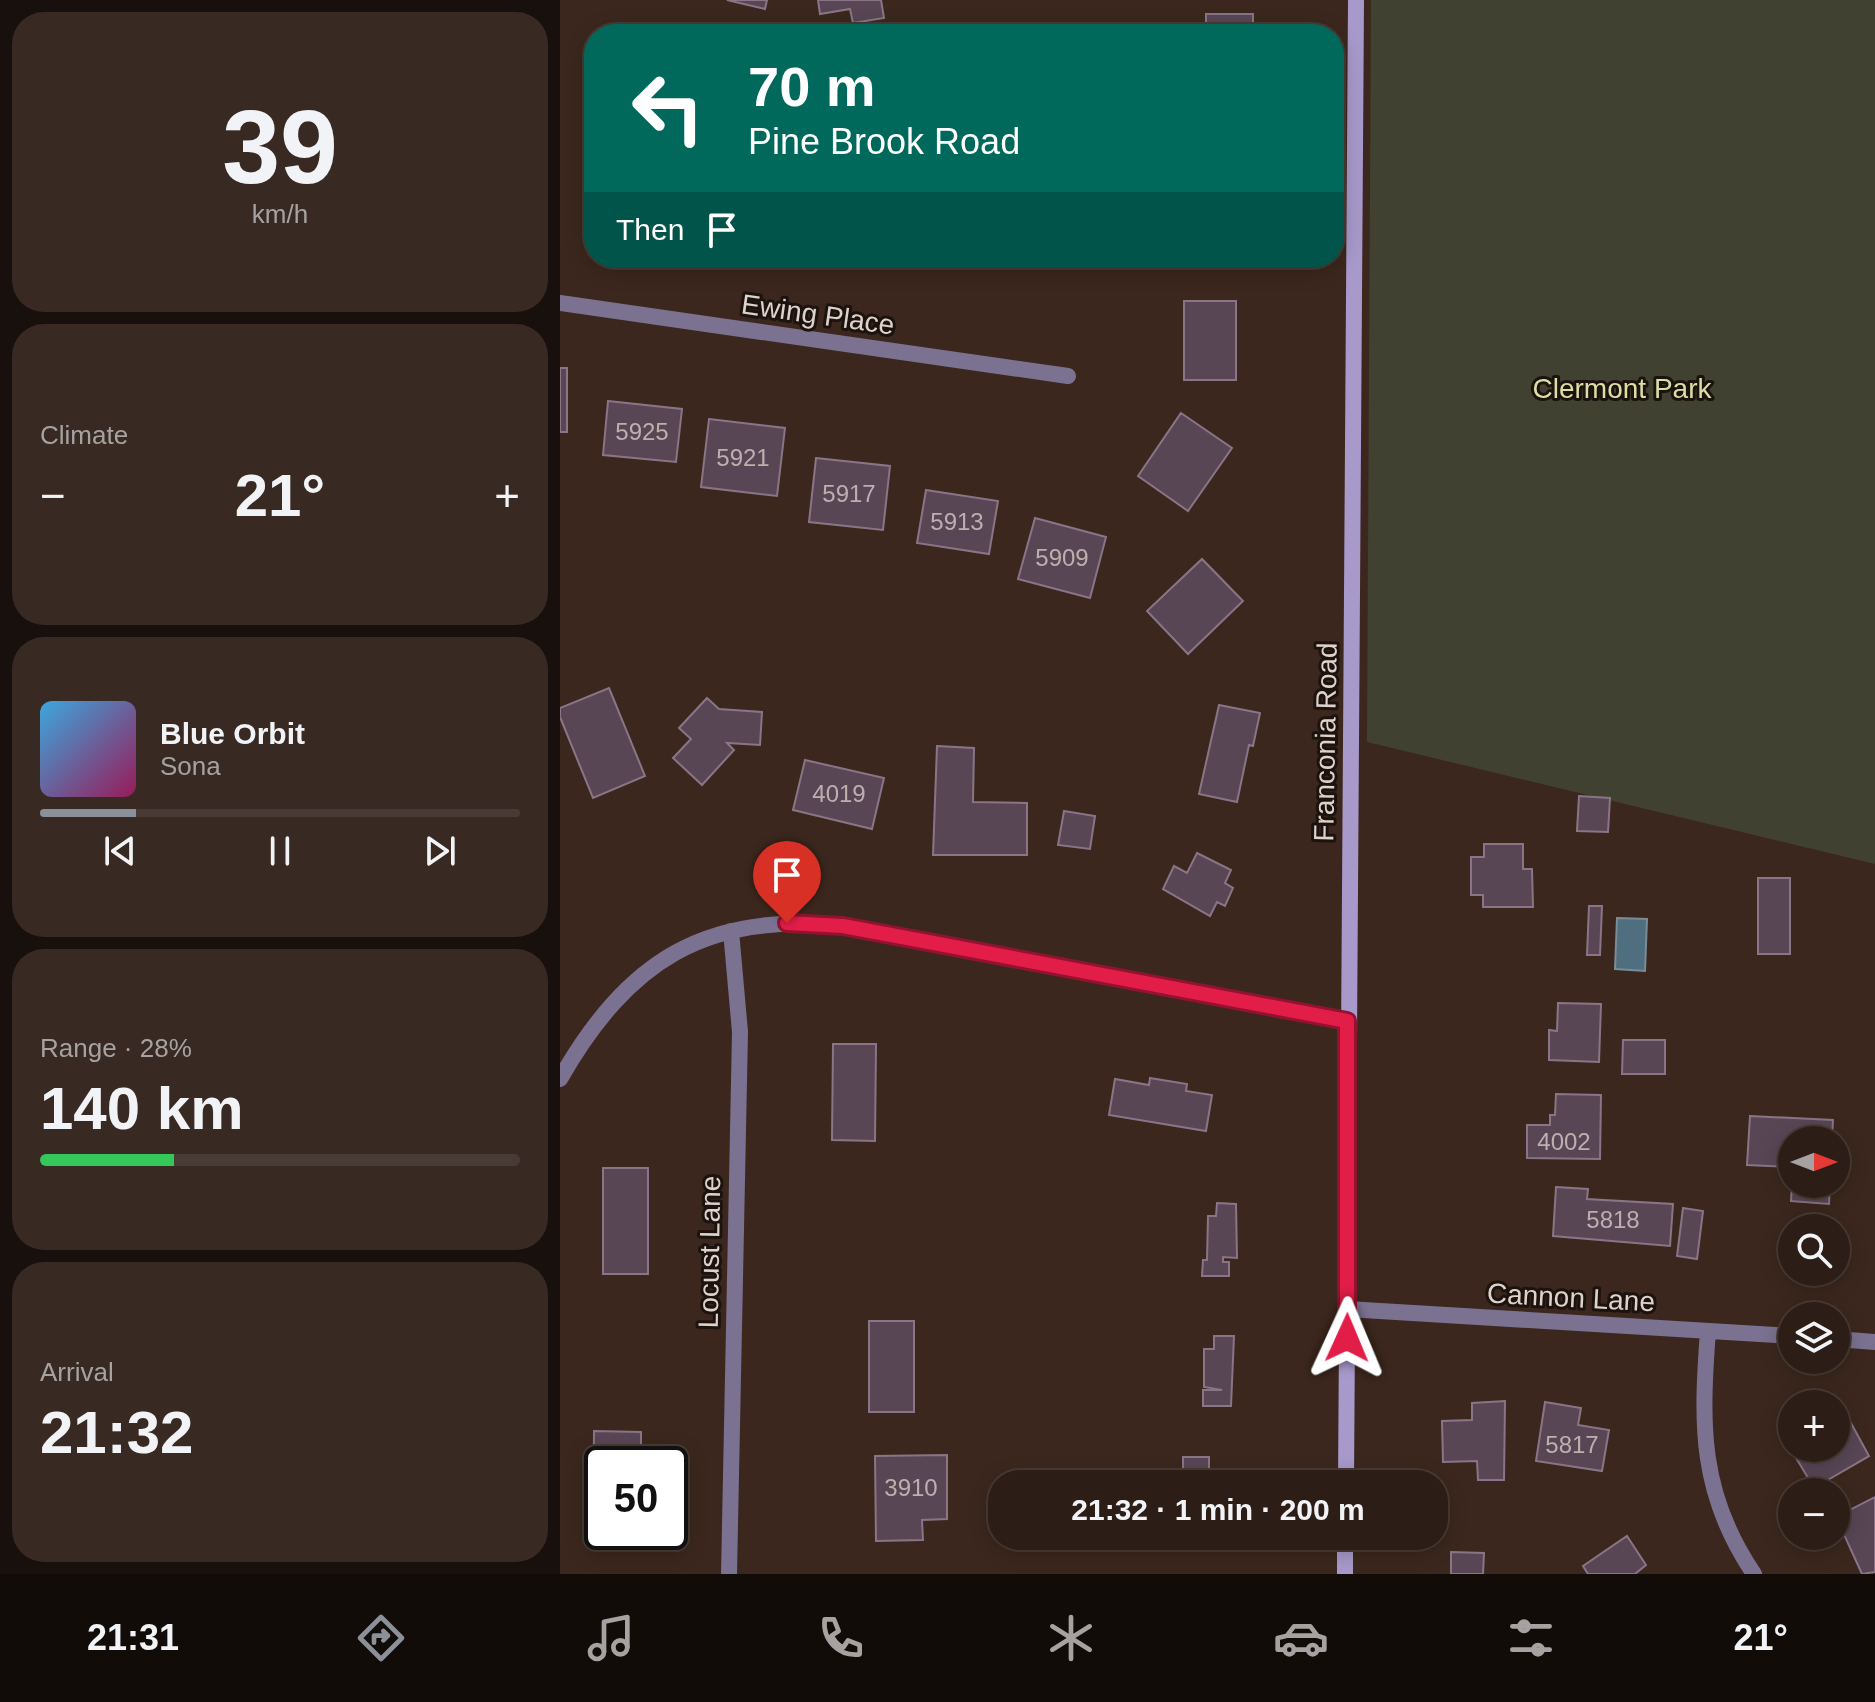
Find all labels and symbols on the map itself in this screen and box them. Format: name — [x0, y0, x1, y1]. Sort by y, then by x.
street label: Ewing Place — [739, 288, 896, 341]
park label: Clermont Park — [1533, 373, 1712, 404]
house number: 5925 — [615, 418, 669, 445]
house number: 5921 — [716, 444, 770, 471]
house number: 5917 — [822, 480, 876, 507]
house number: 5913 — [930, 508, 984, 535]
house number: 5909 — [1035, 544, 1089, 571]
street label: Franconia Road — [1308, 642, 1343, 842]
house number: 4019 — [812, 780, 866, 807]
pin — [753, 841, 821, 923]
north arrow — [1778, 1126, 1850, 1198]
house number: 4002 — [1537, 1128, 1591, 1155]
street label: Locust Lane — [693, 1175, 726, 1329]
house number: 5818 — [1586, 1206, 1640, 1233]
street label: Cannon Lane — [1486, 1278, 1656, 1317]
position arrow — [1305, 1296, 1389, 1380]
house number: 5817 — [1545, 1431, 1599, 1458]
speed limit sign: 50 — [584, 1446, 688, 1550]
house number: 3910 — [884, 1474, 938, 1501]

